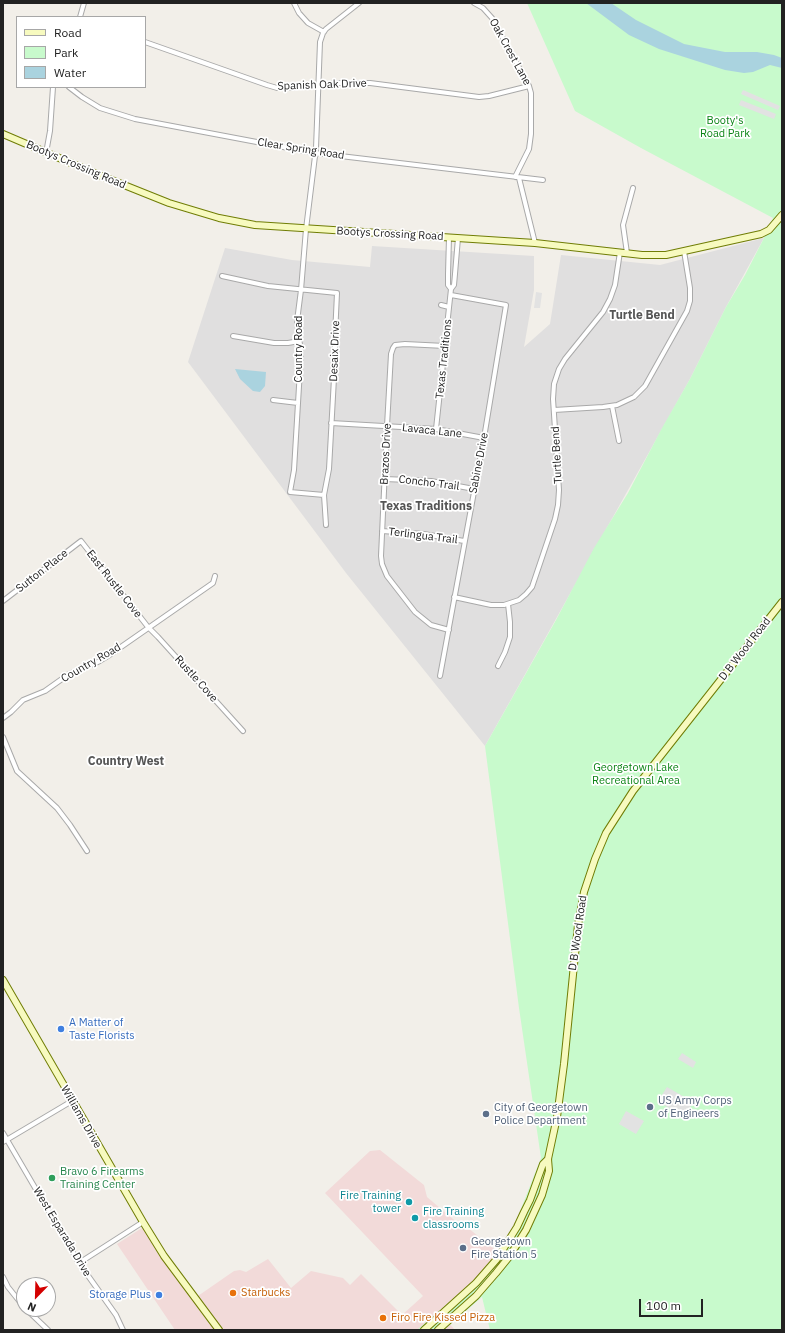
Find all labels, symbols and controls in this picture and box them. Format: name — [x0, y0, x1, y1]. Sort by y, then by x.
legend — [16, 16, 146, 88]
street label: Oak Crest Lane — [486, 16, 534, 88]
text: Road — [54, 25, 82, 40]
text: Park — [54, 45, 78, 60]
text: Water — [54, 65, 86, 80]
street label: Spanish Oak Drive — [277, 77, 367, 93]
park label: Booty's Road Park — [700, 114, 750, 140]
street label: Clear Spring Road — [257, 136, 345, 162]
street label: Bootys Crossing Road — [24, 138, 128, 192]
street label: Bootys Crossing Road — [336, 225, 444, 243]
district label: Turtle Bend — [609, 309, 675, 323]
street label: Country Road — [292, 316, 306, 382]
street label: Texas Traditions — [433, 319, 455, 399]
street label: Desaix Drive — [327, 320, 343, 382]
street label: Lavaca Lane — [401, 421, 463, 441]
street label: Brazos Drive — [378, 423, 394, 485]
street label: Turtle Bend — [549, 426, 565, 484]
street label: Sabine Drive — [467, 431, 491, 495]
street label: Concho Trail — [398, 473, 460, 493]
district label: Texas Traditions — [380, 500, 472, 514]
street label: Terlingua Trail — [388, 525, 458, 547]
street label: Sutton Place — [13, 547, 71, 595]
street label: East Rustle Cove — [83, 547, 145, 621]
street label: D B Wood Road — [716, 615, 774, 683]
street label: Country Road — [59, 641, 123, 685]
street label: Rustle Cove — [172, 653, 220, 705]
district label: Country West — [88, 755, 164, 769]
park label: Georgetown Lake Recreational Area — [592, 761, 680, 787]
street label: D B Wood Road — [566, 894, 590, 972]
place label: A Matter of Taste Florists — [69, 1016, 135, 1042]
marker: A Matter of Taste Florists — [56, 1024, 66, 1034]
street label: Williams Drive — [58, 1083, 104, 1151]
place label: US Army Corps of Engineers — [658, 1094, 732, 1120]
place label: City of Georgetown Police Department — [494, 1101, 588, 1127]
marker: US Army Corps of Engineers — [645, 1102, 655, 1112]
marker: City of Georgetown Police Department — [481, 1109, 491, 1119]
place label: Bravo 6 Firearms Training Center — [60, 1165, 144, 1191]
marker: Bravo 6 Firearms Training Center — [47, 1173, 57, 1183]
street label: West Esparada Drive — [30, 1185, 94, 1279]
place label: Fire Training tower — [340, 1189, 401, 1215]
marker: Fire Training tower — [404, 1197, 414, 1207]
place label: Fire Training classrooms — [423, 1205, 484, 1231]
marker: Fire Training classrooms — [410, 1213, 420, 1223]
place label: Georgetown Fire Station 5 — [471, 1235, 537, 1261]
marker: Georgetown Fire Station 5 — [458, 1243, 468, 1253]
north arrow — [16, 1277, 56, 1317]
place label: Starbucks — [241, 1286, 290, 1300]
place label: Storage Plus — [89, 1288, 151, 1302]
marker: Starbucks — [228, 1288, 238, 1298]
marker: Storage Plus — [154, 1290, 164, 1300]
scale bar — [641, 1291, 705, 1317]
text: 100 m — [646, 1298, 681, 1313]
text: N — [25, 1299, 38, 1315]
place label: Firo Fire Kissed Pizza — [391, 1311, 495, 1325]
marker: Firo Fire Kissed Pizza — [378, 1313, 388, 1323]

